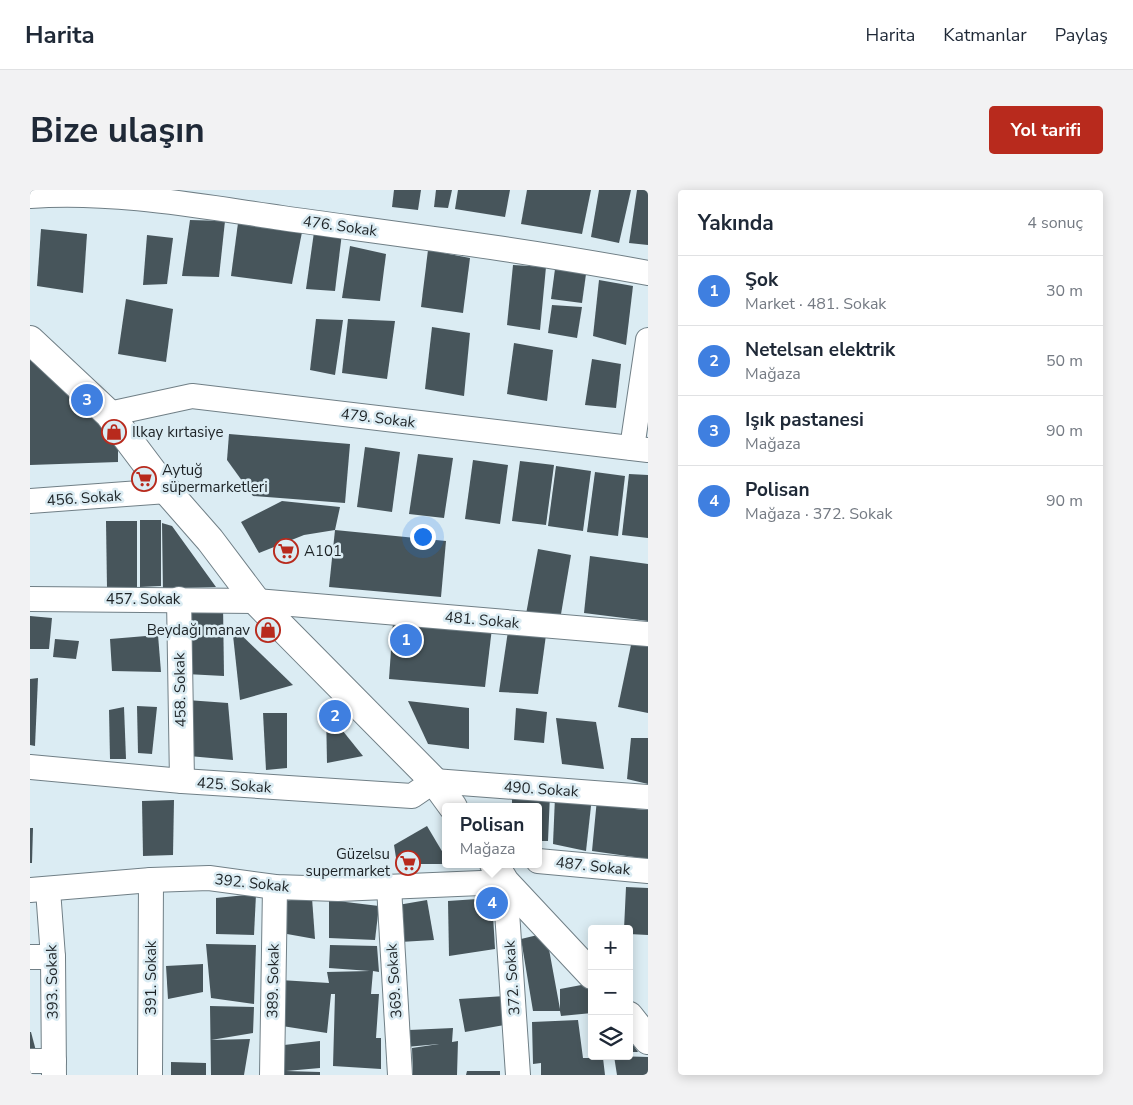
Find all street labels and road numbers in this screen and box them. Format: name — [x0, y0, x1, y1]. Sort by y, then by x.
street label: 476. Sokak — [302, 211, 379, 241]
street label: 479. Sokak — [340, 404, 417, 433]
street label: 456. Sokak — [46, 485, 122, 511]
street label: 457. Sokak — [106, 589, 181, 609]
street label: 481. Sokak — [444, 607, 521, 633]
street label: 458. Sokak — [169, 652, 191, 728]
street label: 425. Sokak — [196, 772, 272, 798]
street label: 490. Sokak — [503, 776, 579, 802]
street label: 487. Sokak — [555, 852, 632, 880]
street label: 392. Sokak — [214, 869, 291, 897]
street label: 391. Sokak — [141, 940, 161, 1015]
street label: 372. Sokak — [499, 940, 525, 1016]
street label: 389. Sokak — [262, 943, 284, 1019]
street label: 369. Sokak — [381, 943, 407, 1019]
street label: 393. Sokak — [41, 944, 63, 1020]

